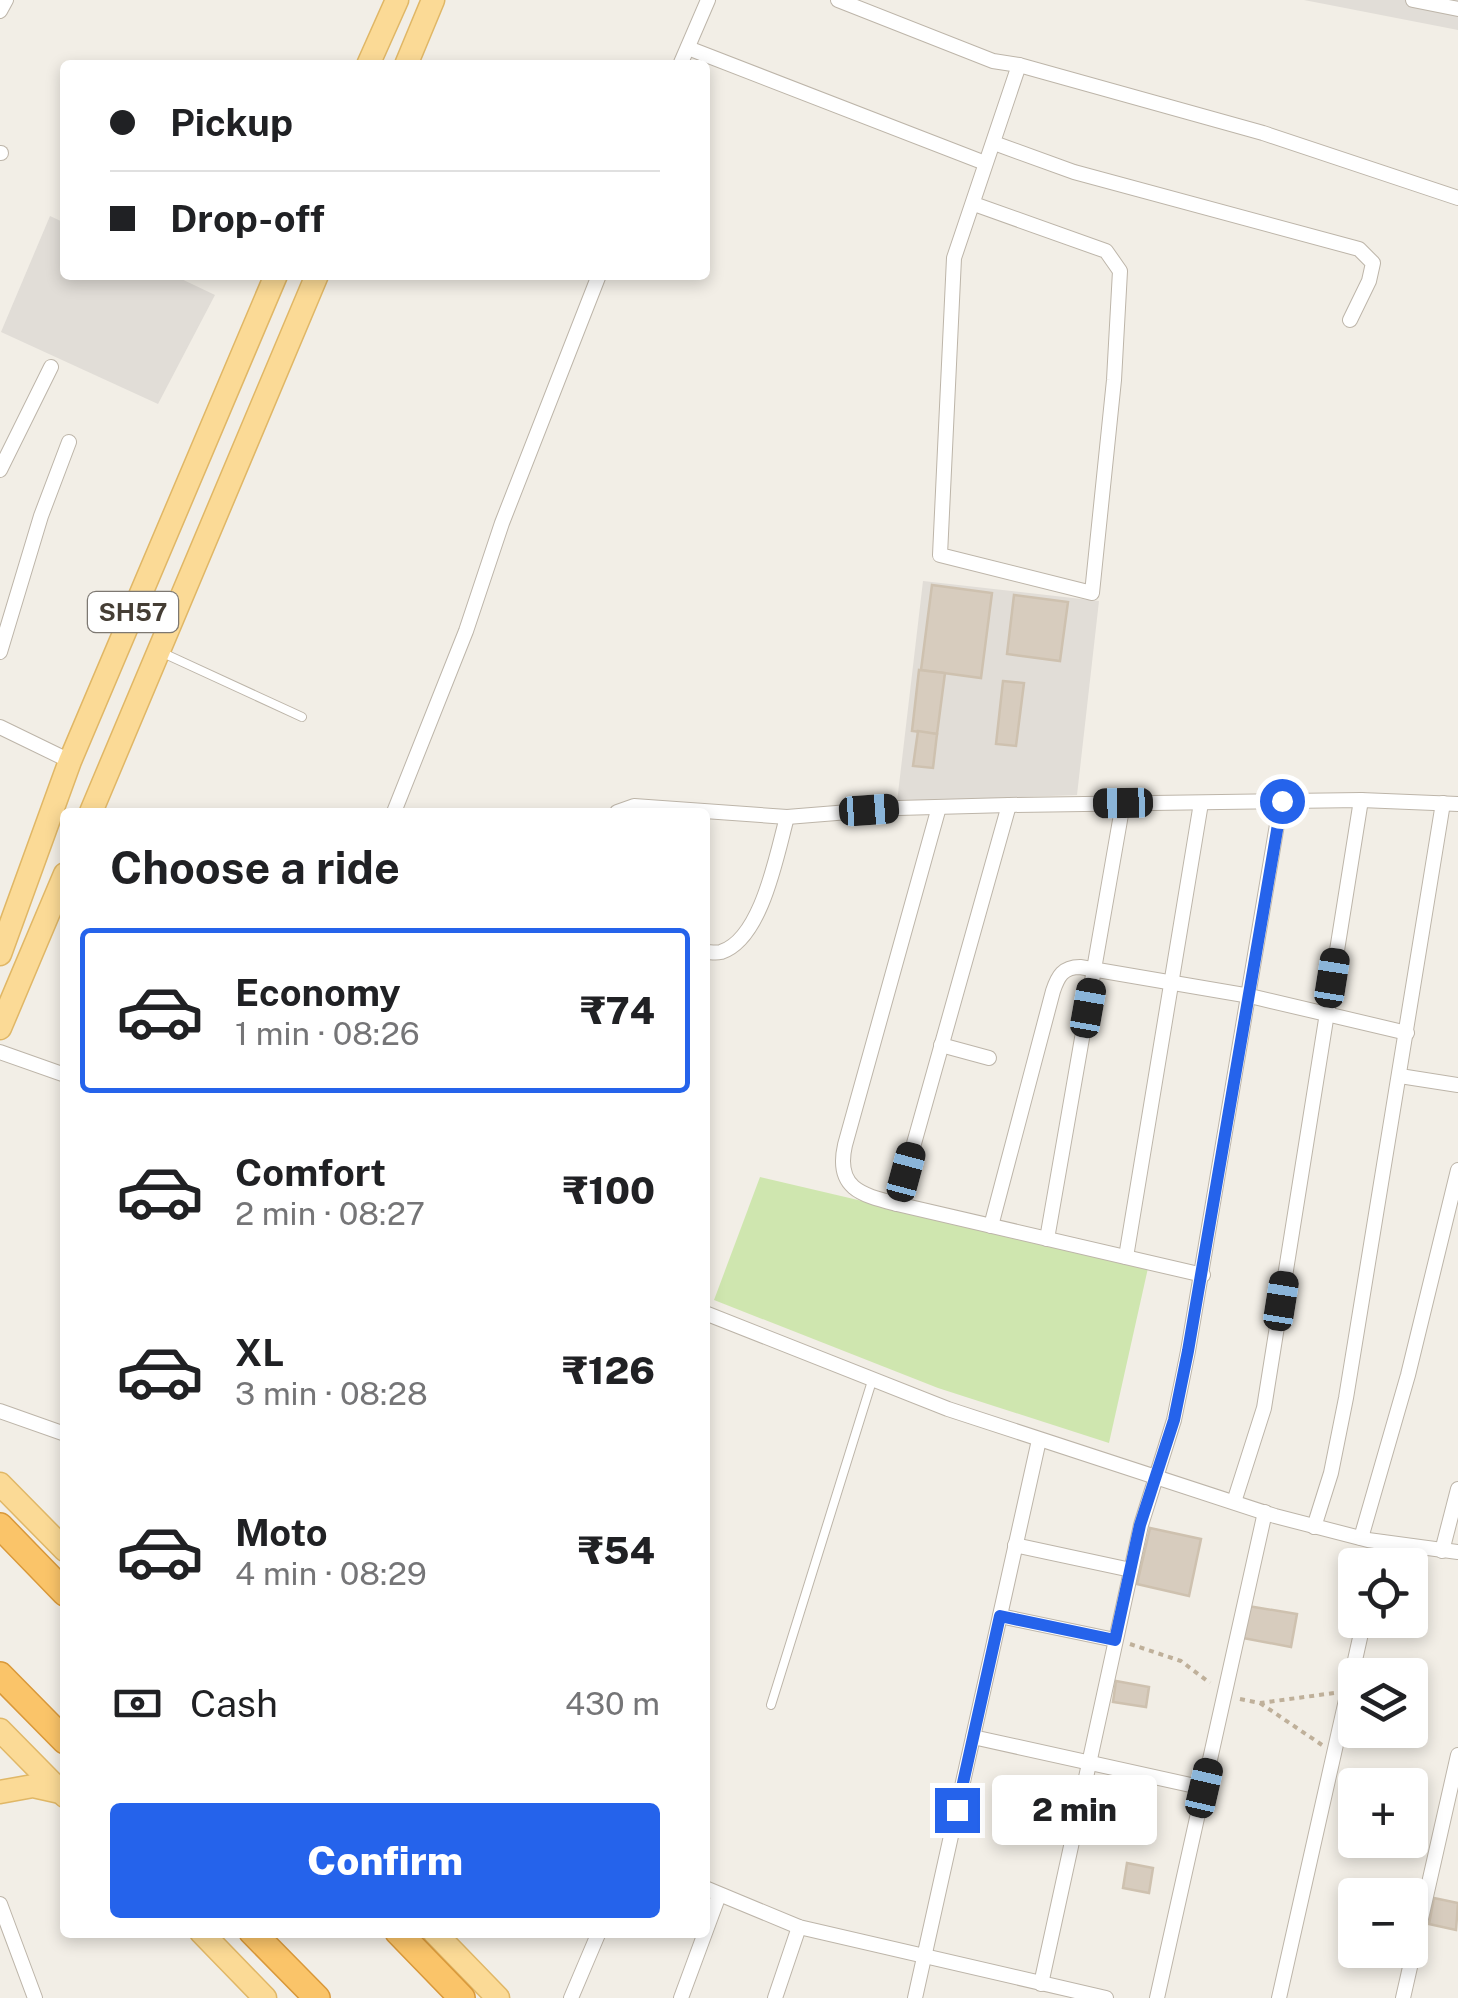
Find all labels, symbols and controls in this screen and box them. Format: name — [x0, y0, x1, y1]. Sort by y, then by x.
text: Pickup — [170, 100, 293, 145]
text: Drop-off — [170, 196, 325, 241]
road number: SH57 — [88, 592, 178, 632]
route start — [1260, 779, 1305, 824]
car — [1093, 787, 1153, 819]
car — [838, 793, 900, 827]
text: Choose a ride — [110, 841, 400, 894]
car — [1312, 946, 1352, 1010]
icon: car — [115, 966, 205, 1056]
text: Economy — [235, 970, 401, 1015]
car — [1068, 976, 1108, 1040]
text: ₹74 — [580, 988, 655, 1033]
text: 1 min · 08:26 — [235, 1015, 420, 1052]
car — [884, 1139, 928, 1205]
icon: car — [115, 1146, 205, 1236]
text: Comfort — [235, 1150, 386, 1195]
text: ₹100 — [563, 1168, 655, 1213]
text: 2 min · 08:27 — [235, 1195, 425, 1232]
car — [1261, 1269, 1301, 1333]
icon: car — [115, 1326, 205, 1416]
text: XL — [235, 1330, 284, 1375]
text: ₹126 — [562, 1348, 655, 1393]
text: 3 min · 08:28 — [235, 1375, 428, 1412]
icon: car — [115, 1506, 205, 1596]
text: Moto — [235, 1510, 328, 1555]
text: ₹54 — [578, 1528, 655, 1573]
map controls — [1338, 1548, 1428, 1968]
button: locate — [1338, 1548, 1428, 1638]
text: 4 min · 08:29 — [235, 1555, 427, 1592]
button: layers — [1338, 1658, 1428, 1748]
icon: cash — [110, 1676, 165, 1731]
text: Cash — [190, 1681, 278, 1726]
text: 430 m — [565, 1685, 660, 1722]
car — [1183, 1755, 1225, 1821]
button: + — [1338, 1768, 1428, 1858]
callout: 2 min — [992, 1775, 1157, 1845]
route end — [935, 1788, 980, 1833]
text: 2 min — [1032, 1791, 1117, 1828]
button: Confirm — [110, 1803, 660, 1918]
button: − — [1338, 1878, 1428, 1968]

